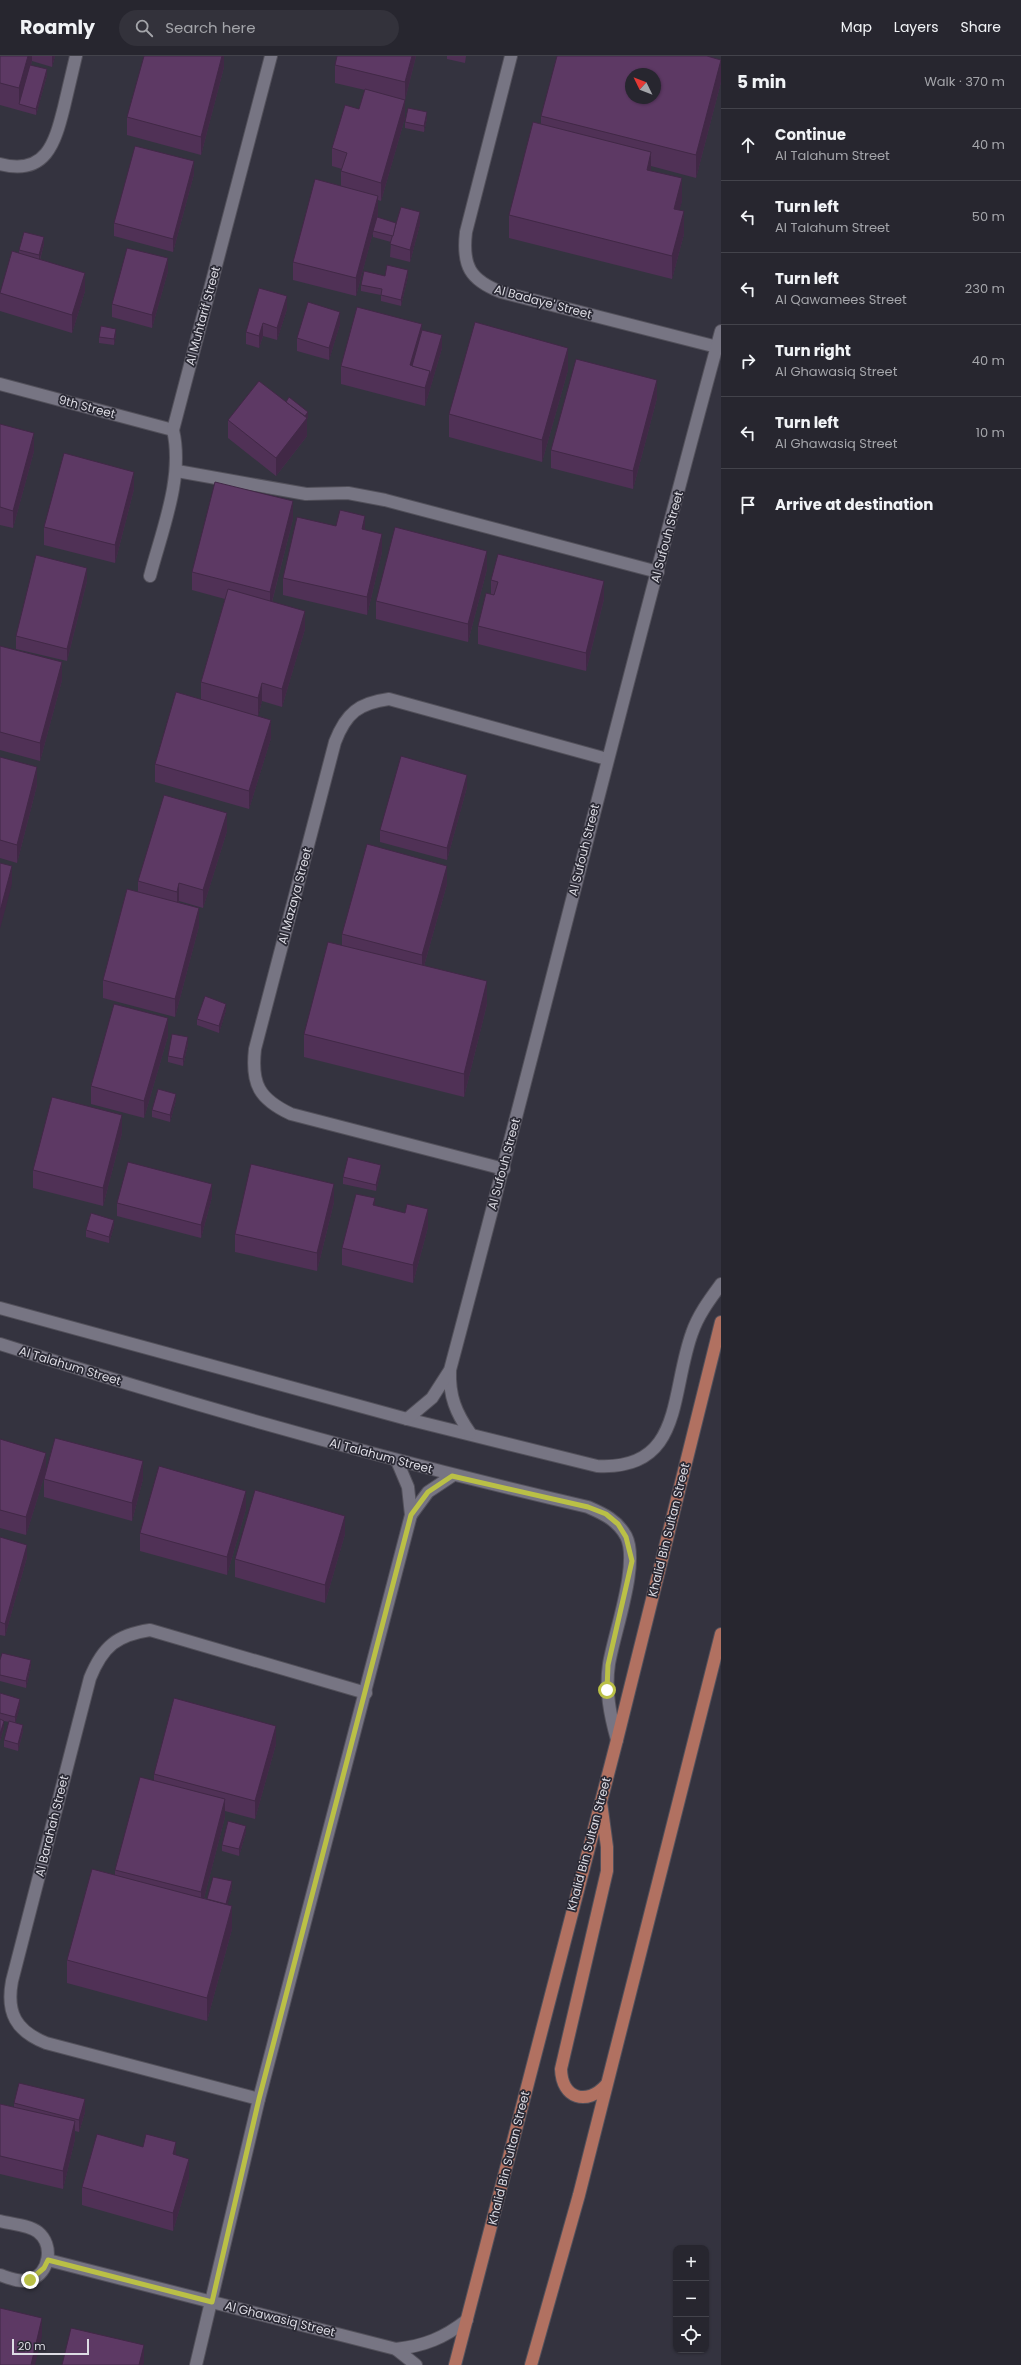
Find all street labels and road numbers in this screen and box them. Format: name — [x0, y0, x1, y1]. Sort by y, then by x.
street label: Al Muhtarif Street — [181, 264, 224, 367]
street label: Al Badaye' Street — [492, 280, 594, 323]
street label: 9th Street — [57, 391, 117, 422]
street label: Al Sufouh Street — [646, 489, 687, 585]
street label: Al Sufouh Street — [564, 802, 603, 898]
street label: Al Mazaya Street — [273, 846, 316, 946]
street label: Al Sufouh Street — [483, 1116, 524, 1212]
street label: Al Talahum Street — [17, 1342, 123, 1389]
street label: Al Talahum Street — [328, 1434, 435, 1477]
street label: Khalid Bin Sultan Street — [644, 1461, 693, 1599]
street label: Al Barahah Street — [31, 1773, 72, 1878]
street label: Khalid Bin Sultan Street — [563, 1775, 615, 1913]
street label: Khalid Bin Sultan Street — [484, 2089, 533, 2227]
street label: Al Ghawasiq Street — [223, 2297, 337, 2340]

